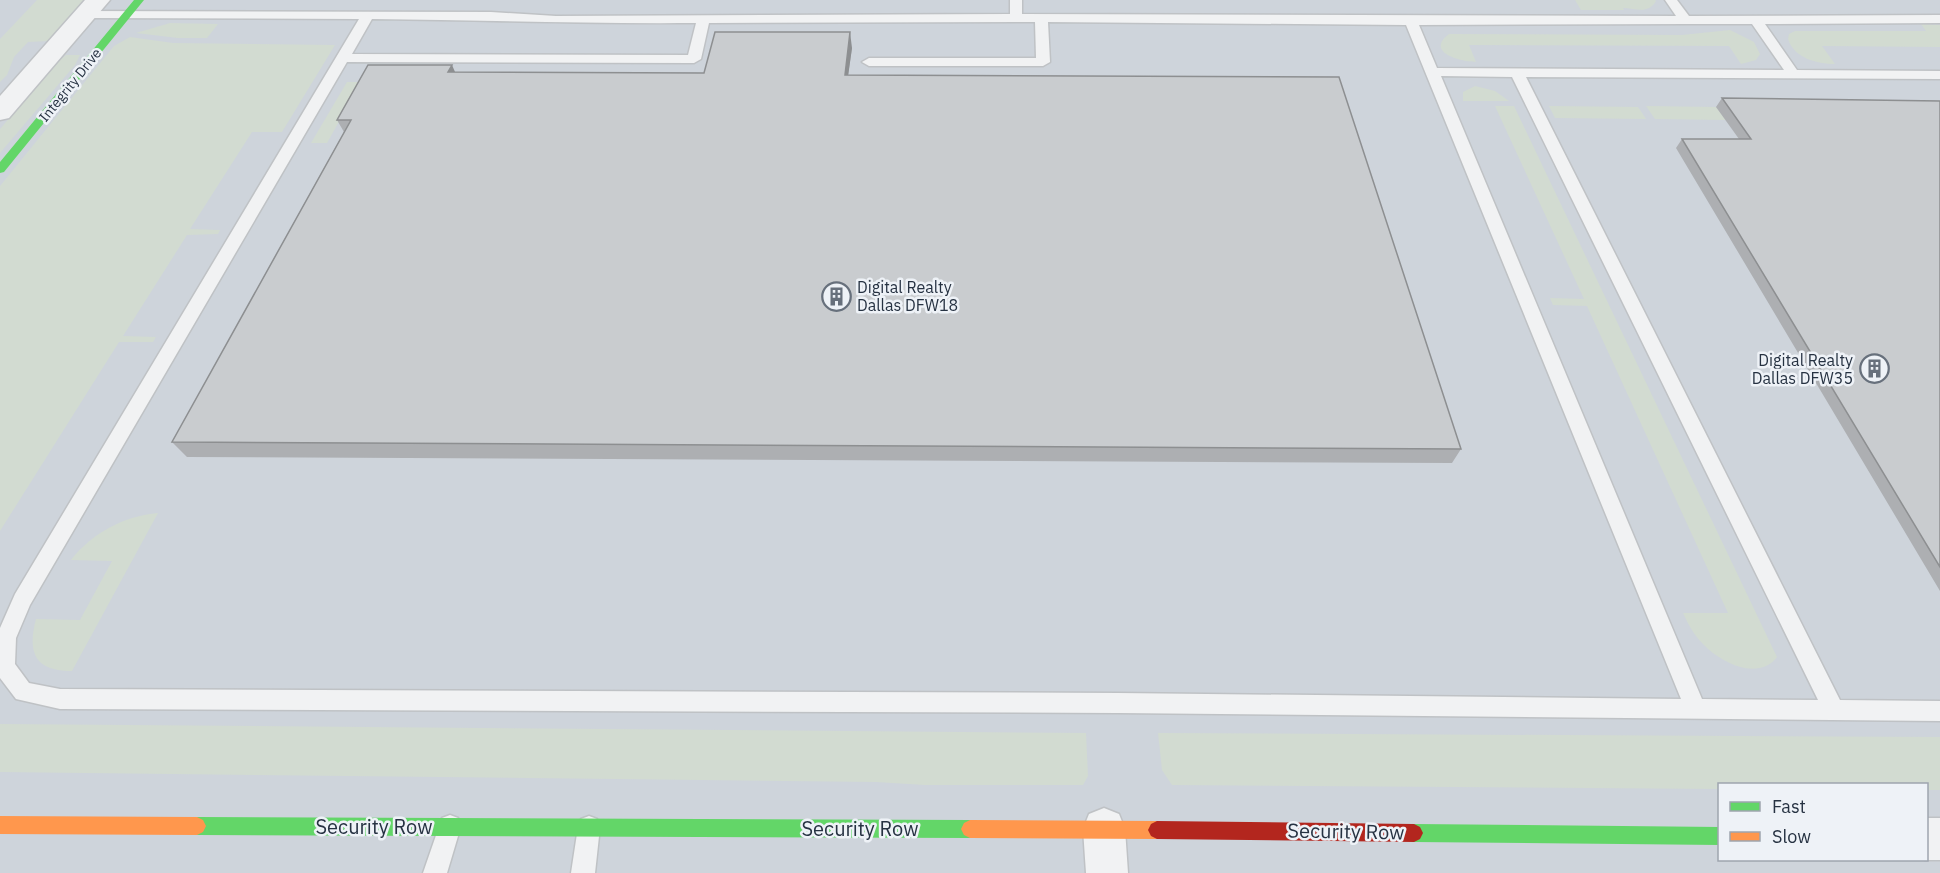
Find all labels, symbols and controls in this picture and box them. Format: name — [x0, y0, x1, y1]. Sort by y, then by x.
street label: Integrity Drive — [35, 44, 105, 126]
place label: Digital Realty Dallas DFW18 — [857, 277, 958, 315]
building icon: Digital Realty Dallas DFW18 — [820, 280, 852, 312]
place label: Digital Realty Dallas DFW35 — [1752, 350, 1853, 388]
building icon: Digital Realty Dallas DFW35 — [1858, 353, 1890, 385]
legend — [1718, 783, 1928, 861]
text: Fast — [1772, 795, 1806, 818]
street label: Security Row — [315, 813, 433, 840]
street label: Security Row — [801, 815, 919, 842]
street label: Security Row — [1287, 816, 1405, 846]
text: Slow — [1772, 825, 1811, 848]

